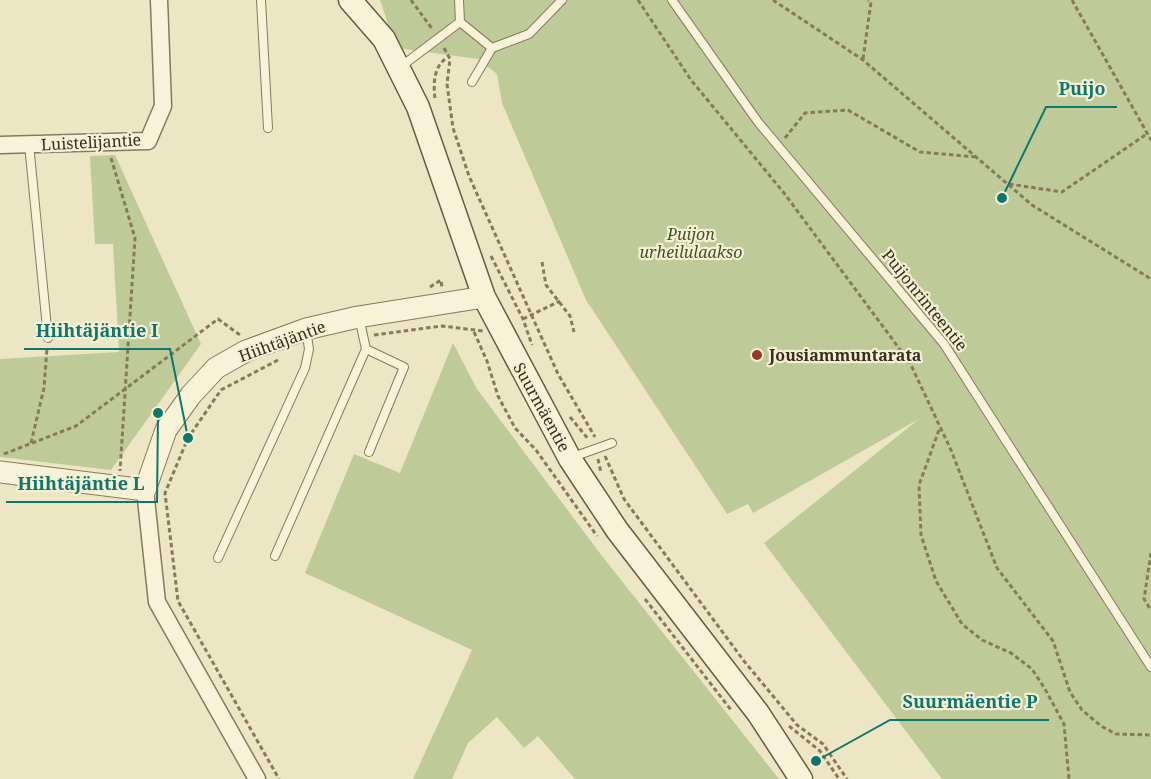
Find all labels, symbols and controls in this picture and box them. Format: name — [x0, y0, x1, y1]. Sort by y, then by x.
callout: Puijo — [1046, 71, 1117, 107]
text: Puijo — [1058, 76, 1106, 100]
street label: Luistelijantie — [40, 128, 142, 156]
park label: Puijon urheilulaakso — [640, 223, 742, 263]
street label: Puijonrinteentie — [877, 245, 973, 355]
callout: Hiihtäjäntie I — [24, 313, 170, 349]
street label: Hiihtäjäntie — [235, 315, 329, 367]
text: Hiihtäjäntie I — [36, 318, 158, 342]
place label: Jousiammuntarata — [768, 344, 922, 366]
marker: Jousiammuntarata — [750, 348, 764, 362]
street label: Suurmäentie — [508, 358, 576, 456]
callout: Hiihtäjäntie L — [6, 466, 157, 502]
text: Hiihtäjäntie L — [18, 471, 145, 495]
callout: Suurmäentie P — [890, 684, 1049, 720]
text: Suurmäentie P — [903, 689, 1038, 713]

